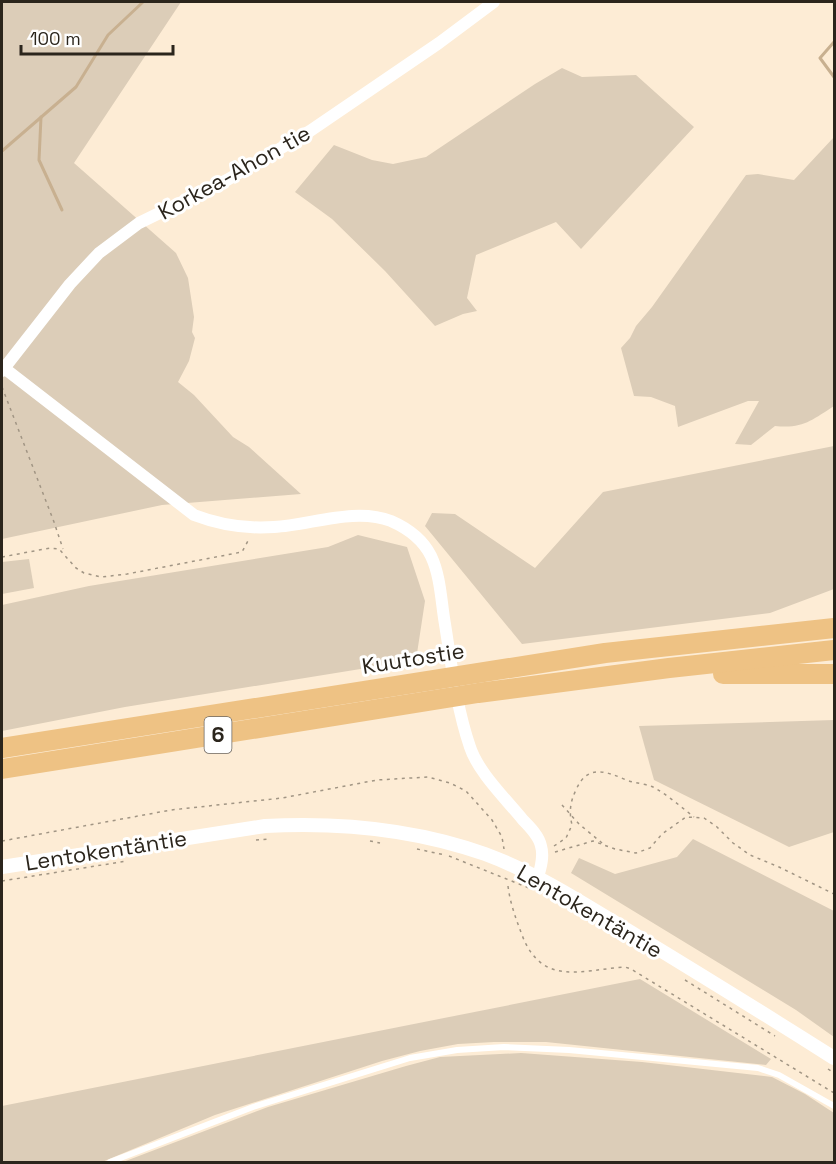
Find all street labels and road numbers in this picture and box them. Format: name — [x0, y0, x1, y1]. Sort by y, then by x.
street label: Korkea-Ahon tie — [153, 119, 315, 225]
street label: Kuutostie — [360, 636, 466, 680]
road number: 6 — [204, 717, 232, 753]
street label: Lentokentäntie — [23, 823, 189, 877]
street label: Lentokentäntie — [512, 858, 668, 964]

